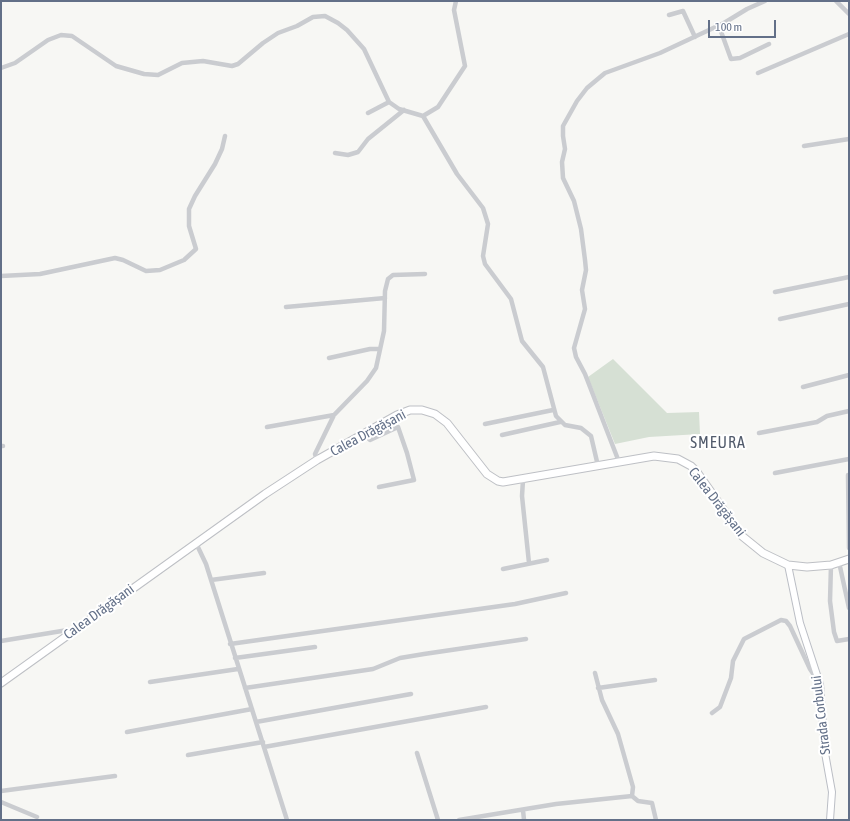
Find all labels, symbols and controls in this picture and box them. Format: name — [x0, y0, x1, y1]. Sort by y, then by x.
scale bar — [710, 12, 778, 38]
text: 100 m — [715, 20, 742, 34]
street label: Calea Drăgășani — [327, 406, 409, 460]
district label: SMEURA — [690, 433, 746, 453]
street label: Calea Drăgășani — [685, 464, 749, 540]
street label: Calea Drăgășani — [60, 581, 138, 643]
street label: Strada Corbului — [808, 675, 834, 755]

